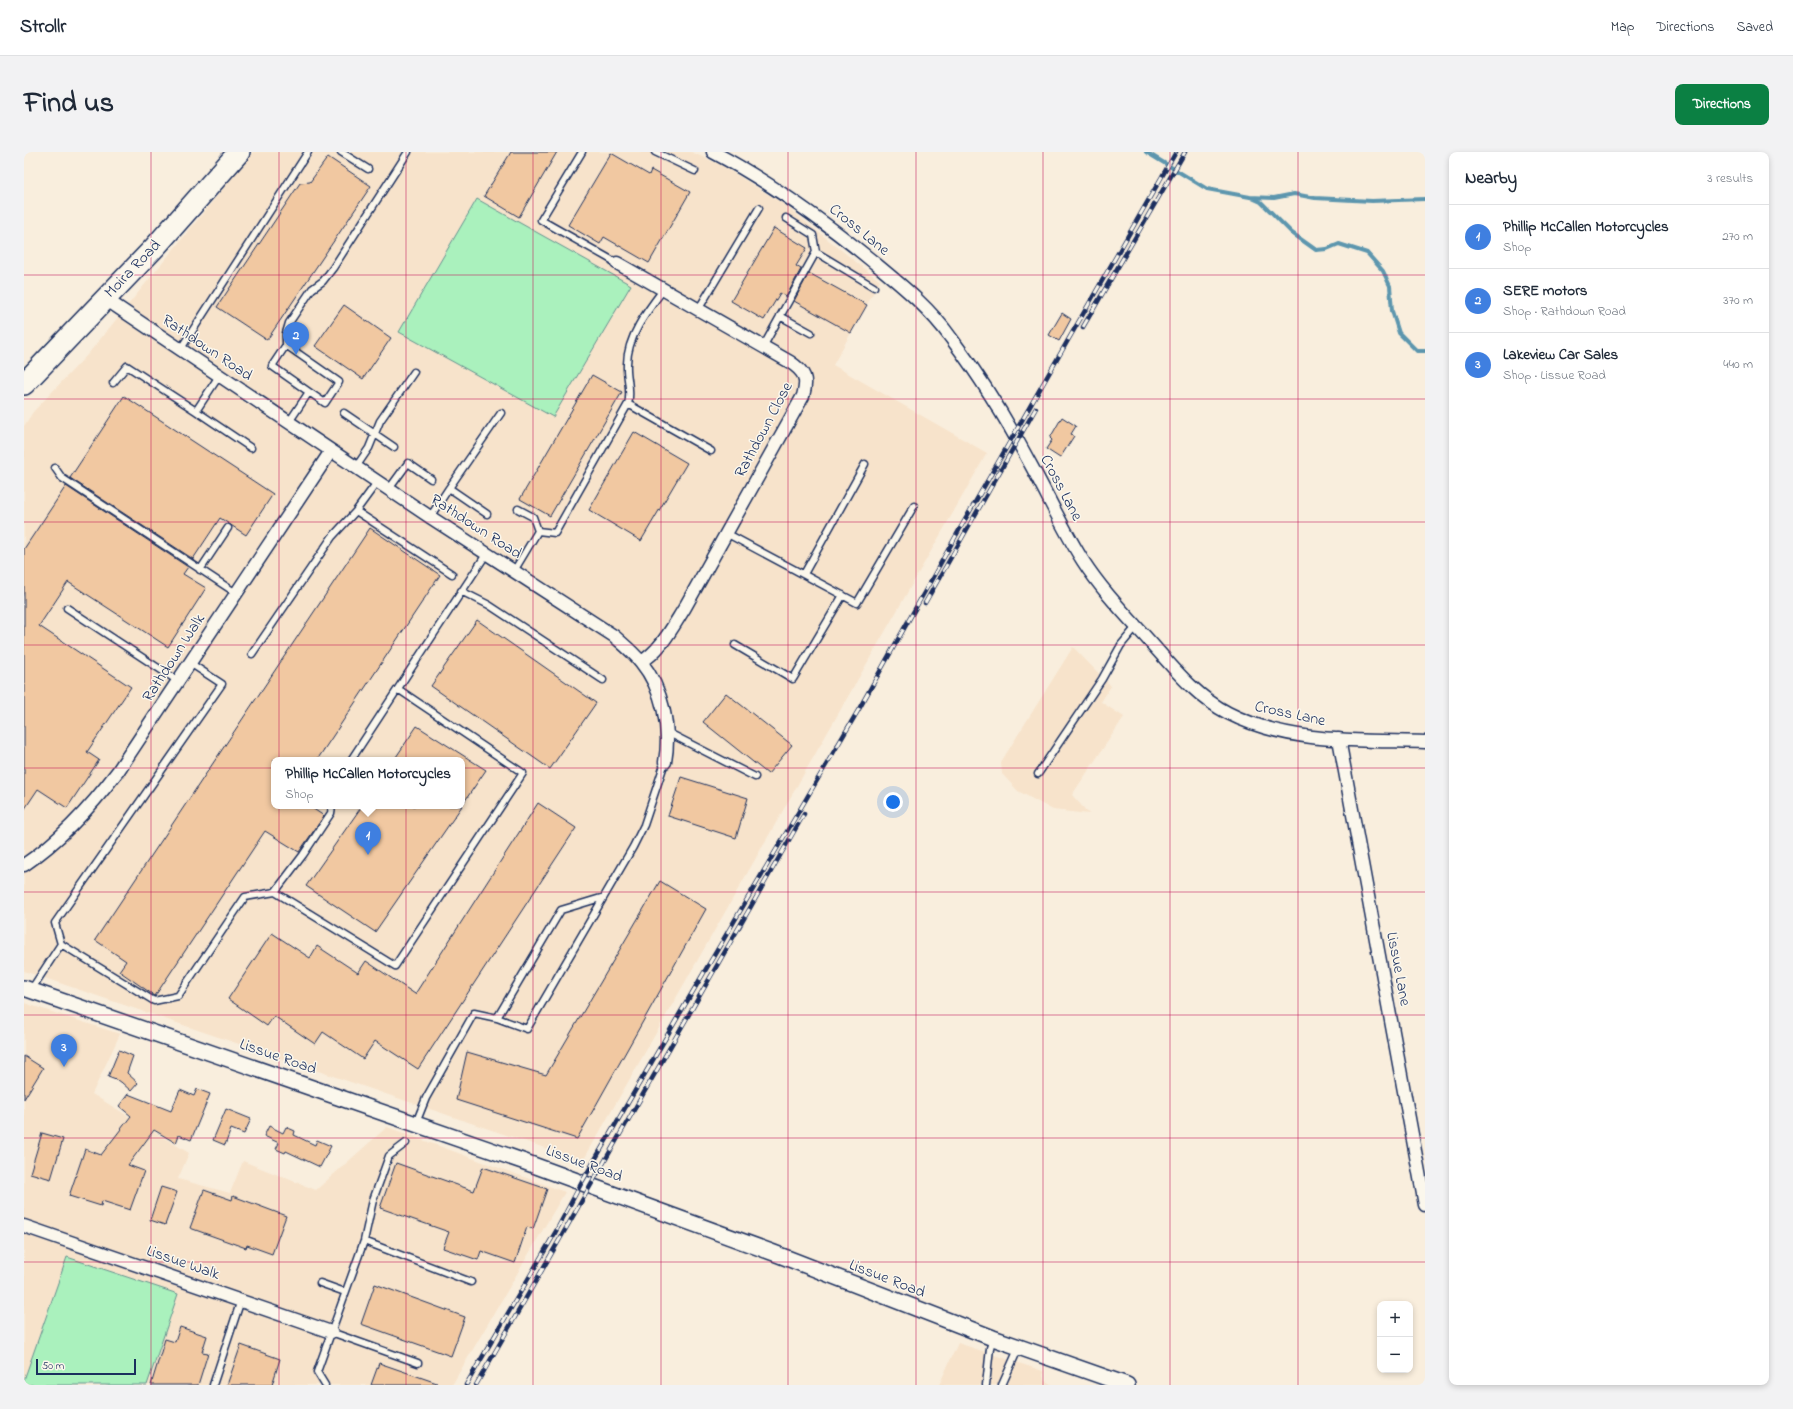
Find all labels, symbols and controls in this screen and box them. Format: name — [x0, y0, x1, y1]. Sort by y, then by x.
text: Strollr — [20, 14, 66, 41]
text: Map — [1611, 17, 1634, 38]
text: Directions — [1656, 17, 1714, 38]
text: Saved — [1736, 17, 1773, 38]
text: Find us — [24, 84, 114, 125]
button: Directions — [1675, 84, 1769, 125]
text: Nearby — [1465, 166, 1517, 191]
text: 3 results — [1707, 169, 1753, 188]
street label: Cross Lane — [823, 198, 895, 262]
text: Phillip McCallen Motorcycles — [1503, 216, 1669, 238]
text: 1 — [1476, 227, 1480, 246]
text: 270 m — [1722, 227, 1753, 246]
street label: Moira Road — [99, 234, 167, 304]
text: Shop — [1503, 238, 1531, 257]
text: SERE motors — [1503, 280, 1587, 302]
text: 2 — [1475, 291, 1481, 310]
text: 370 m — [1723, 291, 1753, 310]
text: Shop · Rathdown Road — [1503, 302, 1626, 321]
street label: Rathdown Road — [157, 309, 257, 387]
pin: 2 — [283, 322, 309, 355]
text: Lakeview Car Sales — [1503, 344, 1618, 366]
text: 3 — [1475, 355, 1481, 374]
text: 440 m — [1723, 355, 1753, 374]
text: Shop · Lissue Road — [1503, 366, 1606, 385]
street label: Rathdown Close — [729, 377, 800, 482]
street label: Cross Lane — [1034, 451, 1089, 526]
street label: Rathdown Road — [425, 488, 527, 566]
street label: Rathdown Walk — [136, 608, 212, 707]
street label: Cross Lane — [1252, 695, 1329, 733]
popup — [271, 757, 465, 809]
text: Phillip McCallen Motorcycles — [285, 763, 451, 785]
text: Shop — [285, 785, 314, 804]
your location — [883, 792, 903, 812]
pin: 1 — [355, 822, 381, 855]
street label: Lissue Lane — [1379, 930, 1417, 1009]
street label: Lissue Road — [236, 1033, 320, 1081]
pin: 3 — [51, 1034, 77, 1067]
street label: Lissue Road — [542, 1139, 626, 1189]
street label: Lissue Walk — [143, 1239, 224, 1287]
street label: Lissue Road — [845, 1253, 929, 1305]
map controls — [1377, 1301, 1413, 1373]
button: + — [1377, 1301, 1413, 1337]
button: − — [1377, 1337, 1413, 1373]
scale bar — [36, 1357, 136, 1376]
text: 50 m — [42, 1358, 64, 1374]

